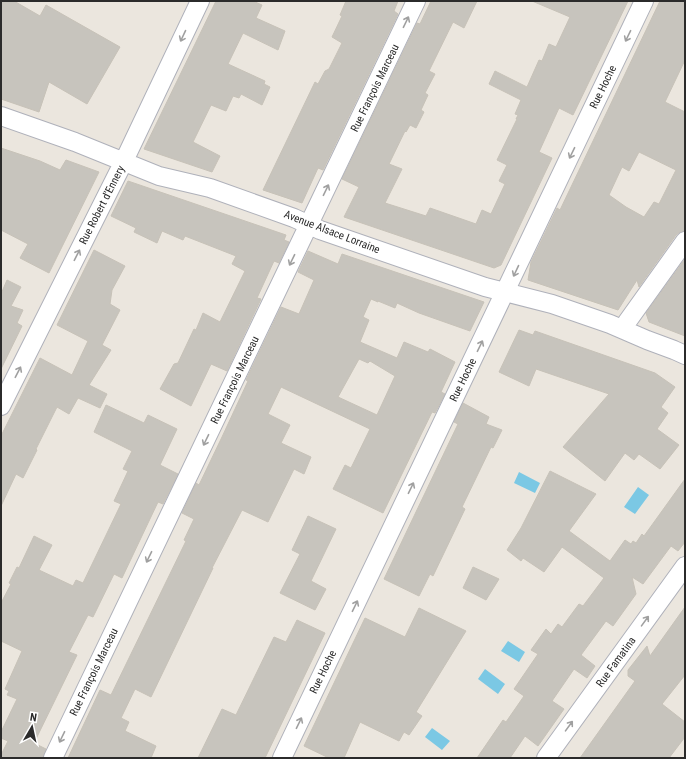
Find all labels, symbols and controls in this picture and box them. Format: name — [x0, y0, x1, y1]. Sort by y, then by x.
one-way arrow — [403, 16, 410, 28]
one-way arrow — [179, 30, 186, 42]
one-way arrow — [624, 30, 631, 42]
street label: Rue François Marceau — [348, 42, 402, 134]
street label: Rue Hoche — [587, 63, 619, 111]
one-way arrow — [568, 147, 575, 159]
street label: Rue Robert d'Ennery — [76, 163, 128, 247]
one-way arrow — [323, 184, 330, 196]
street label: Avenue Alsace Lorraine — [282, 208, 382, 256]
one-way arrow — [73, 250, 81, 262]
one-way arrow — [288, 254, 295, 266]
one-way arrow — [512, 264, 519, 276]
street label: Rue François Marceau — [208, 334, 262, 426]
one-way arrow — [477, 340, 484, 352]
street label: Rue Hoche — [447, 356, 479, 404]
one-way arrow — [15, 366, 23, 378]
one-way arrow — [202, 434, 209, 446]
one-way arrow — [408, 483, 415, 495]
one-way arrow — [145, 551, 152, 563]
one-way arrow — [352, 600, 359, 612]
one-way arrow — [641, 616, 650, 627]
street label: Rue François Marceau — [67, 626, 121, 718]
street label: Rue Famatina — [593, 634, 639, 690]
street label: Rue Hoche — [307, 648, 339, 696]
north arrow — [12, 707, 52, 747]
text: N — [29, 711, 38, 725]
one-way arrow — [296, 717, 303, 729]
one-way arrow — [565, 721, 573, 732]
one-way arrow — [58, 731, 65, 743]

